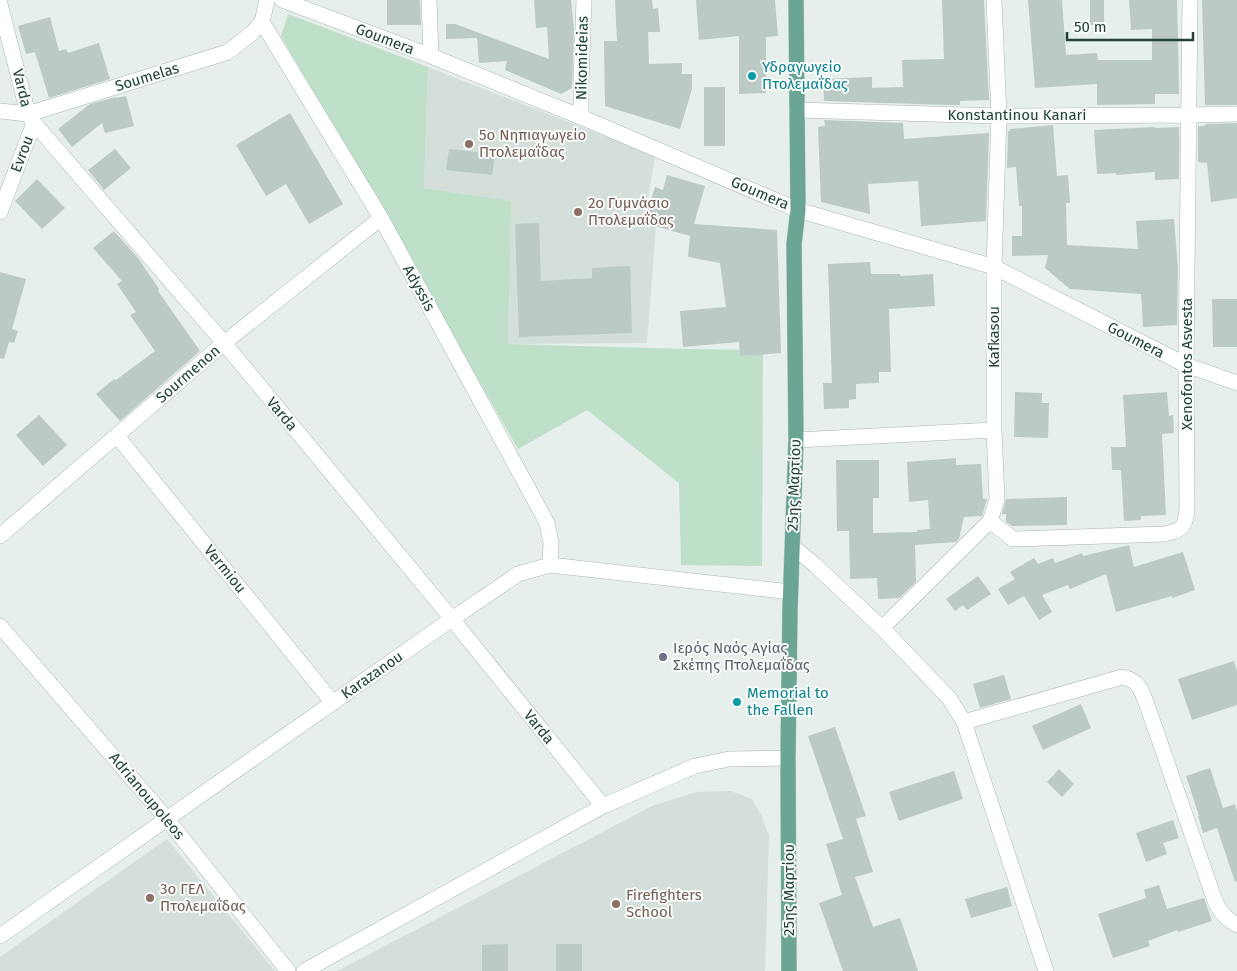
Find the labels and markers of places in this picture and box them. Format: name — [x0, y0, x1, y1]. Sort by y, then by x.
place label: Υδραγωγείο Πτολεμαΐδας — [762, 58, 848, 93]
marker: Υδραγωγείο Πτολεμαΐδας — [746, 70, 758, 82]
place label: 5ο Νηπιαγωγείο Πτολεμαΐδας — [479, 126, 586, 161]
marker: 5ο Νηπιαγωγείο Πτολεμαΐδας — [463, 138, 475, 150]
place label: 2ο Γυμνάσιο Πτολεμαΐδας — [588, 194, 674, 229]
marker: 2ο Γυμνάσιο Πτολεμαΐδας — [572, 206, 584, 218]
place label: Ιερός Ναός Αγίας Σκέπης Πτολεμαΐδας — [673, 639, 810, 674]
marker: Ιερός Ναός Αγίας Σκέπης Πτολεμαΐδας — [657, 651, 669, 663]
place label: Memorial to the Fallen — [747, 684, 829, 719]
marker: Memorial to the Fallen — [731, 696, 743, 708]
place label: 3ο ΓΕΛ Πτολεμαΐδας — [160, 880, 246, 915]
place label: Firefighters School — [626, 886, 702, 921]
marker: 3ο ΓΕΛ Πτολεμαΐδας — [144, 892, 156, 904]
marker: Firefighters School — [610, 898, 622, 910]

